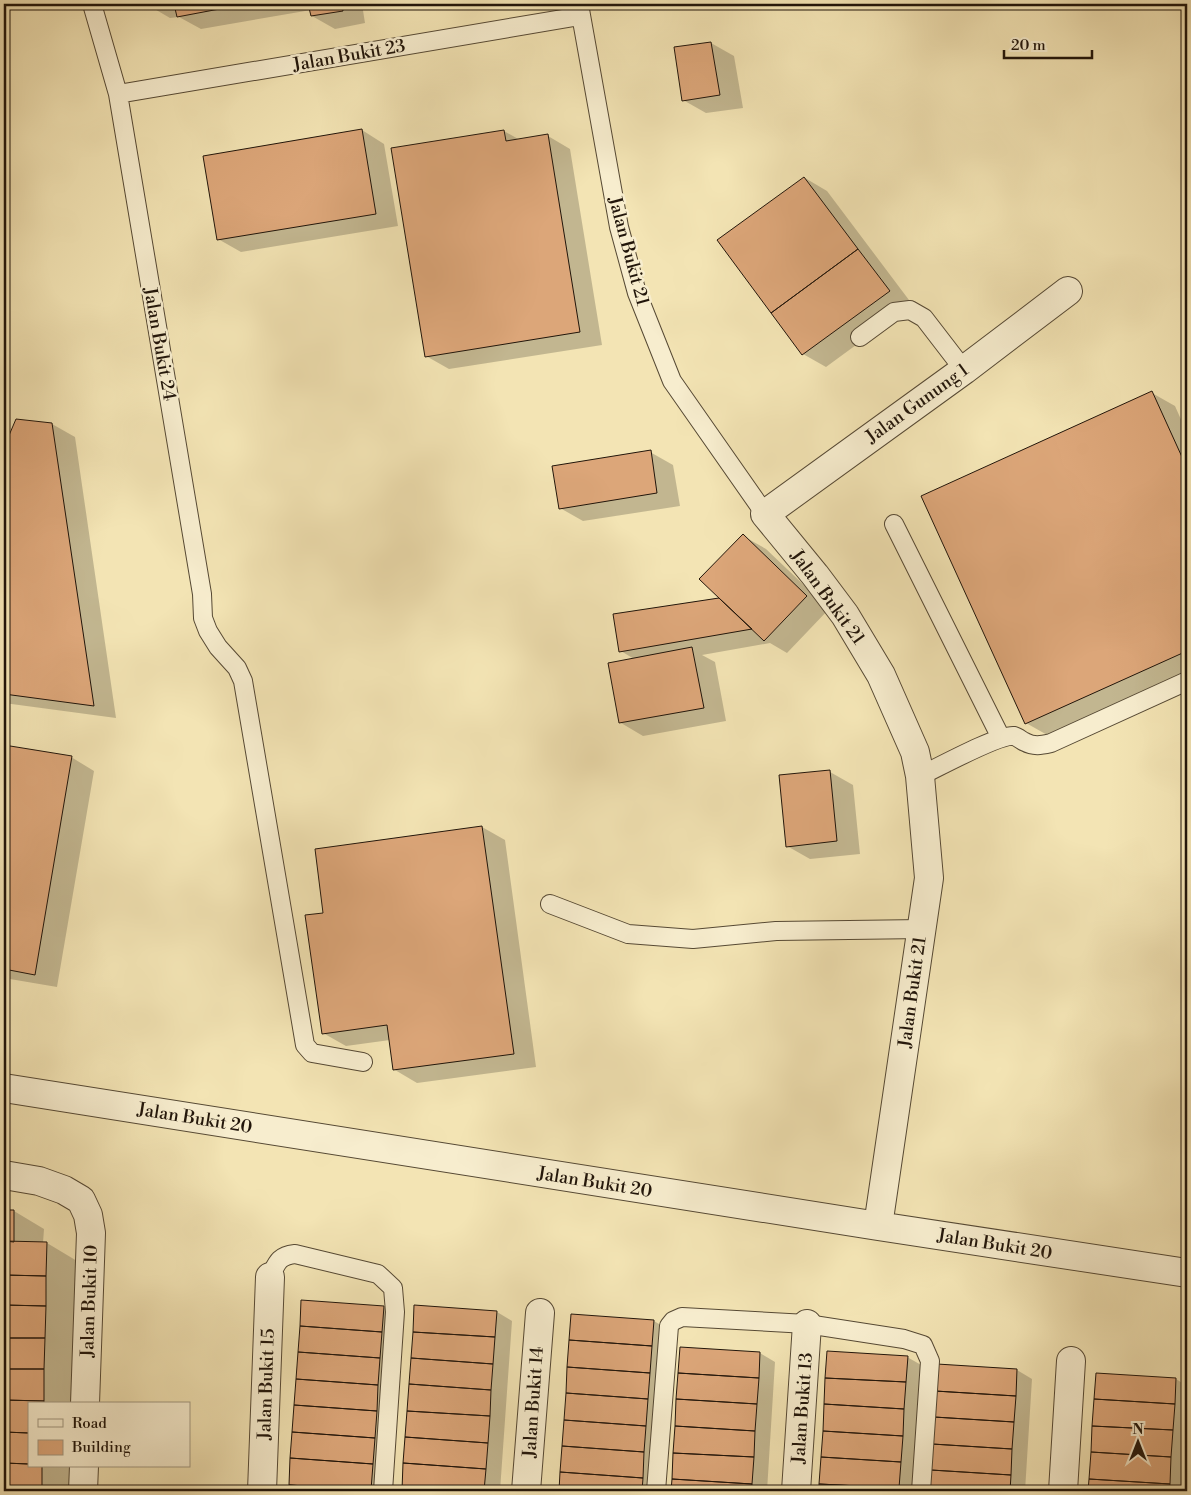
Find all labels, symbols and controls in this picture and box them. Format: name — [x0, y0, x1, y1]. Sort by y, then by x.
scale bar — [1004, 28, 1091, 60]
street label: Jalan Bukit 23 — [290, 34, 407, 77]
text: 20 m — [1011, 36, 1046, 55]
street label: Jalan Bukit 21 — [603, 193, 654, 308]
street label: Jalan Bukit 24 — [138, 285, 181, 403]
street label: Jalan Gunung 1 — [861, 358, 973, 449]
street label: Jalan Bukit 21 — [785, 544, 870, 650]
street label: Jalan Bukit 21 — [893, 935, 932, 1050]
street label: Jalan Bukit 20 — [135, 1098, 254, 1139]
street label: Jalan Bukit 20 — [535, 1162, 654, 1203]
street label: Jalan Bukit 20 — [935, 1224, 1054, 1265]
street label: Jalan Bukit 10 — [76, 1244, 103, 1359]
street label: Jalan Bukit 15 — [253, 1328, 280, 1441]
street label: Jalan Bukit 14 — [518, 1345, 549, 1459]
street label: Jalan Bukit 13 — [787, 1352, 818, 1465]
legend — [28, 1402, 190, 1468]
text: Road — [72, 1414, 107, 1433]
north arrow — [1114, 1418, 1164, 1468]
text: N — [1132, 1421, 1144, 1439]
text: Building — [71, 1438, 131, 1457]

